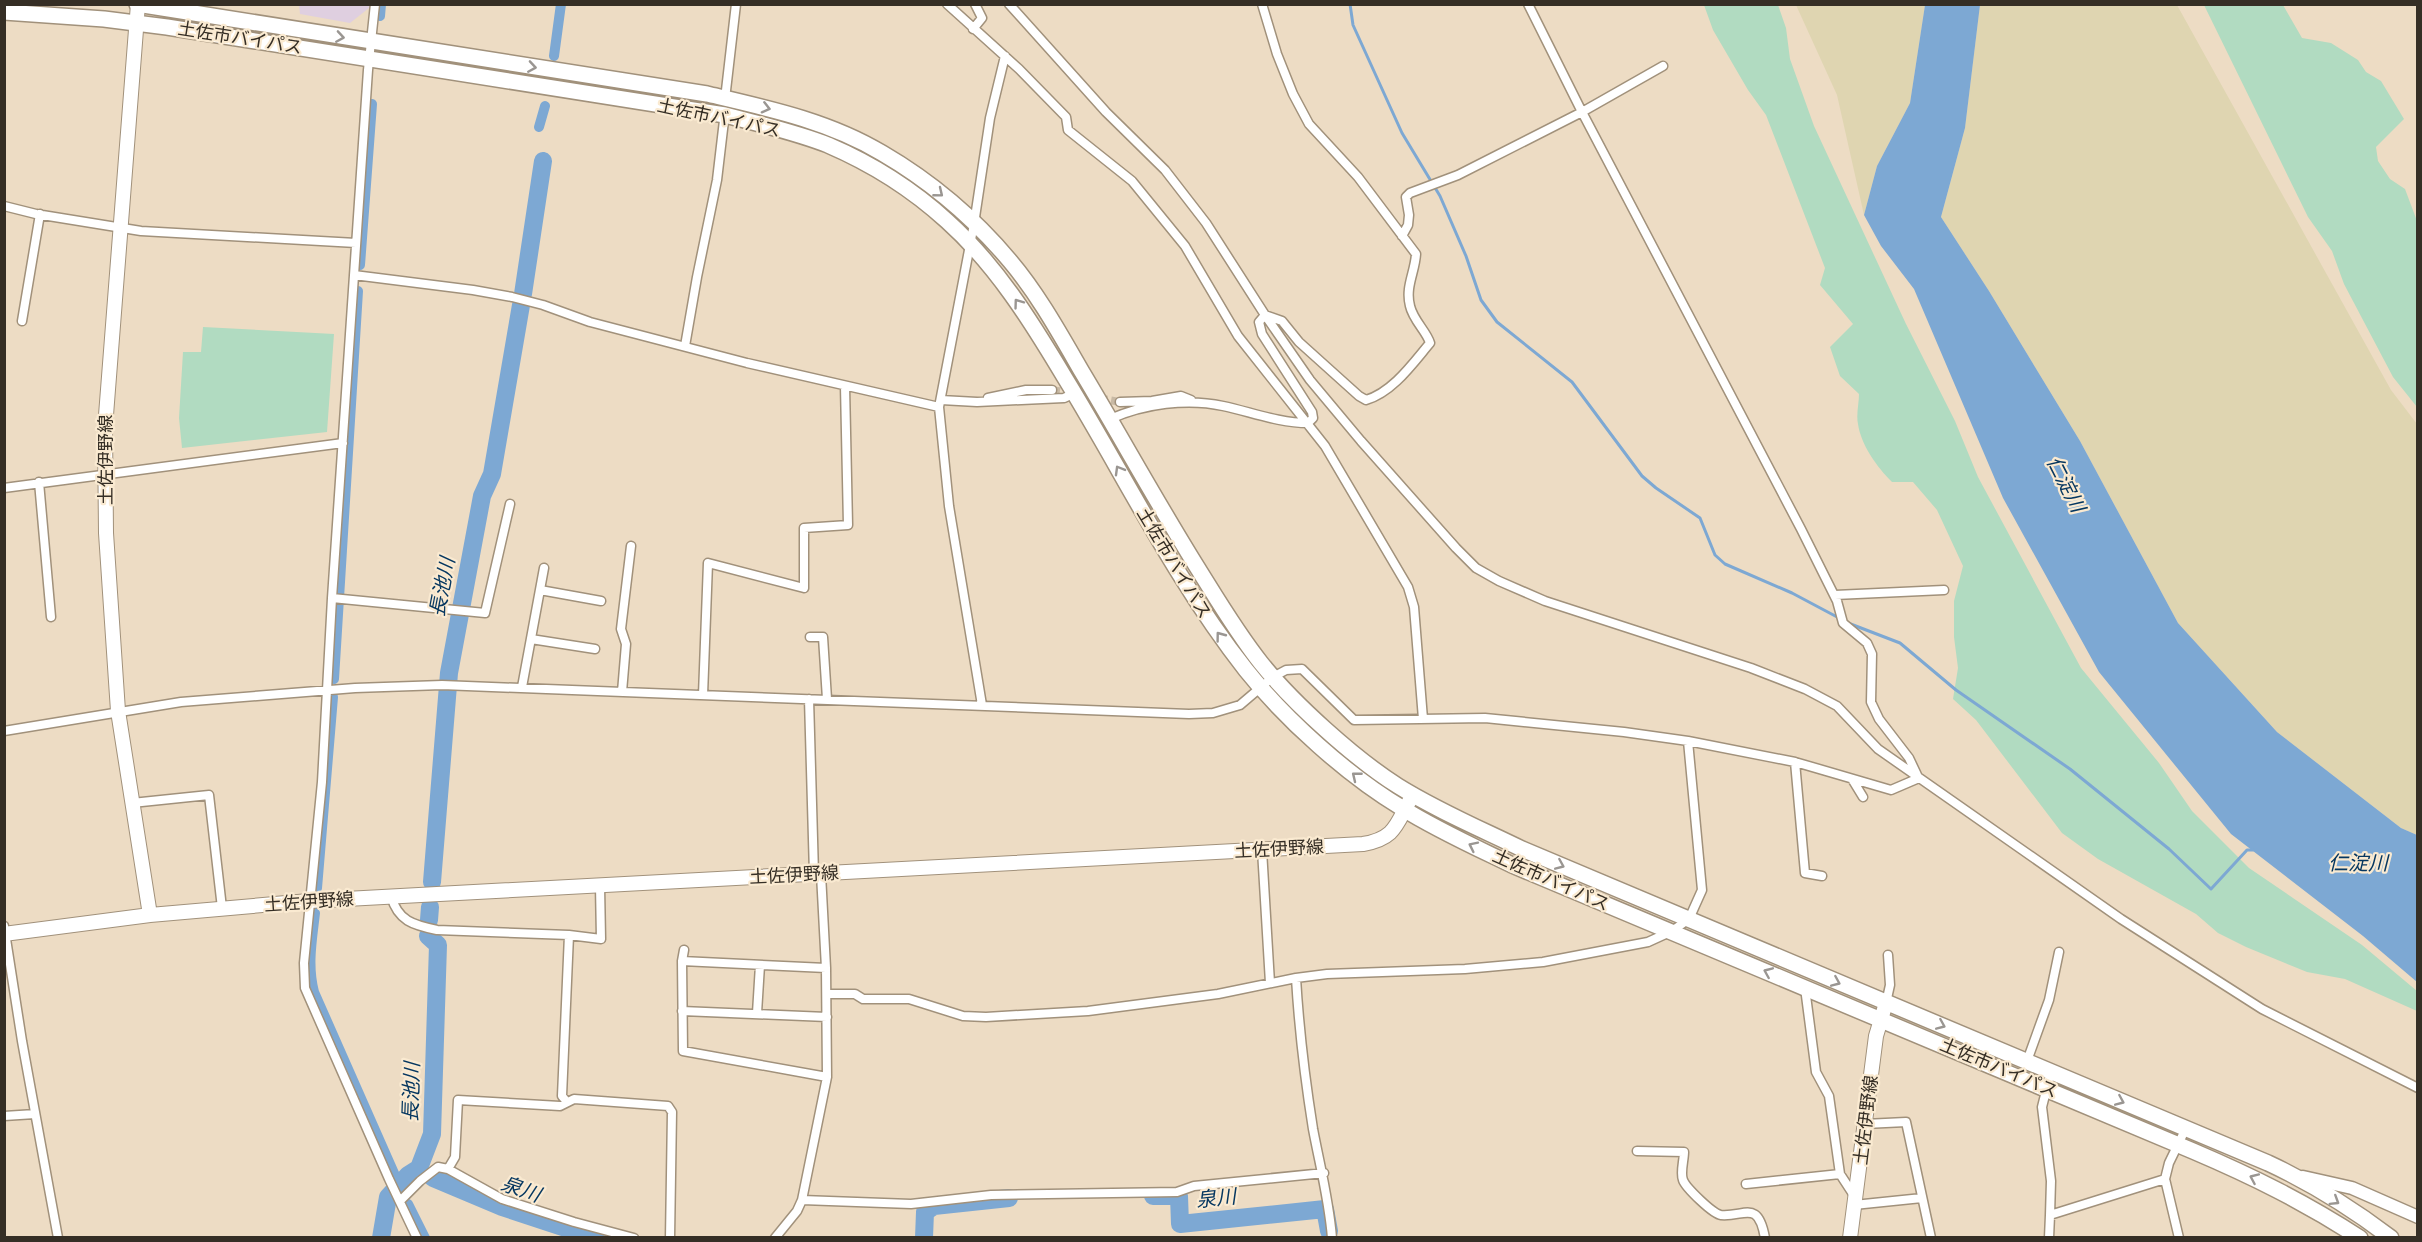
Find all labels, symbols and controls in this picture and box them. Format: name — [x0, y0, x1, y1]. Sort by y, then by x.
street label: 土佐市バイパス — [176, 17, 304, 58]
one-way arrow — [335, 30, 345, 42]
one-way arrow — [528, 61, 537, 73]
street label: 土佐市バイパス — [655, 94, 783, 141]
one-way arrow — [761, 100, 771, 113]
one-way arrow — [933, 185, 944, 196]
one-way arrow — [1014, 299, 1025, 310]
street label: 土佐伊野線 — [95, 415, 116, 505]
water label: 仁淀川 — [2042, 452, 2091, 518]
one-way arrow — [1115, 466, 1126, 476]
street label: 土佐市バイパス — [1133, 503, 1216, 622]
water label: 長池川 — [424, 553, 460, 619]
one-way arrow — [1217, 632, 1228, 643]
one-way arrow — [1352, 772, 1363, 783]
street label: 土佐伊野線 — [1233, 836, 1324, 861]
one-way arrow — [1469, 841, 1480, 853]
street label: 土佐市バイパス — [1490, 844, 1613, 915]
water label: 仁淀川 — [2328, 851, 2390, 875]
one-way arrow — [1554, 858, 1565, 870]
street label: 土佐伊野線 — [748, 862, 839, 887]
street label: 土佐伊野線 — [263, 888, 355, 915]
one-way arrow — [1764, 967, 1775, 979]
one-way arrow — [1830, 975, 1841, 987]
one-way arrow — [1934, 1018, 1945, 1030]
street label: 土佐市バイパス — [1937, 1033, 2061, 1102]
water label: 長池川 — [398, 1060, 424, 1122]
street label: 土佐伊野線 — [1850, 1074, 1881, 1166]
one-way arrow — [2114, 1094, 2125, 1106]
water label: 泉川 — [498, 1171, 546, 1208]
one-way arrow — [2250, 1173, 2261, 1185]
water label: 泉川 — [1195, 1184, 1239, 1212]
one-way arrow — [2329, 1193, 2339, 1205]

